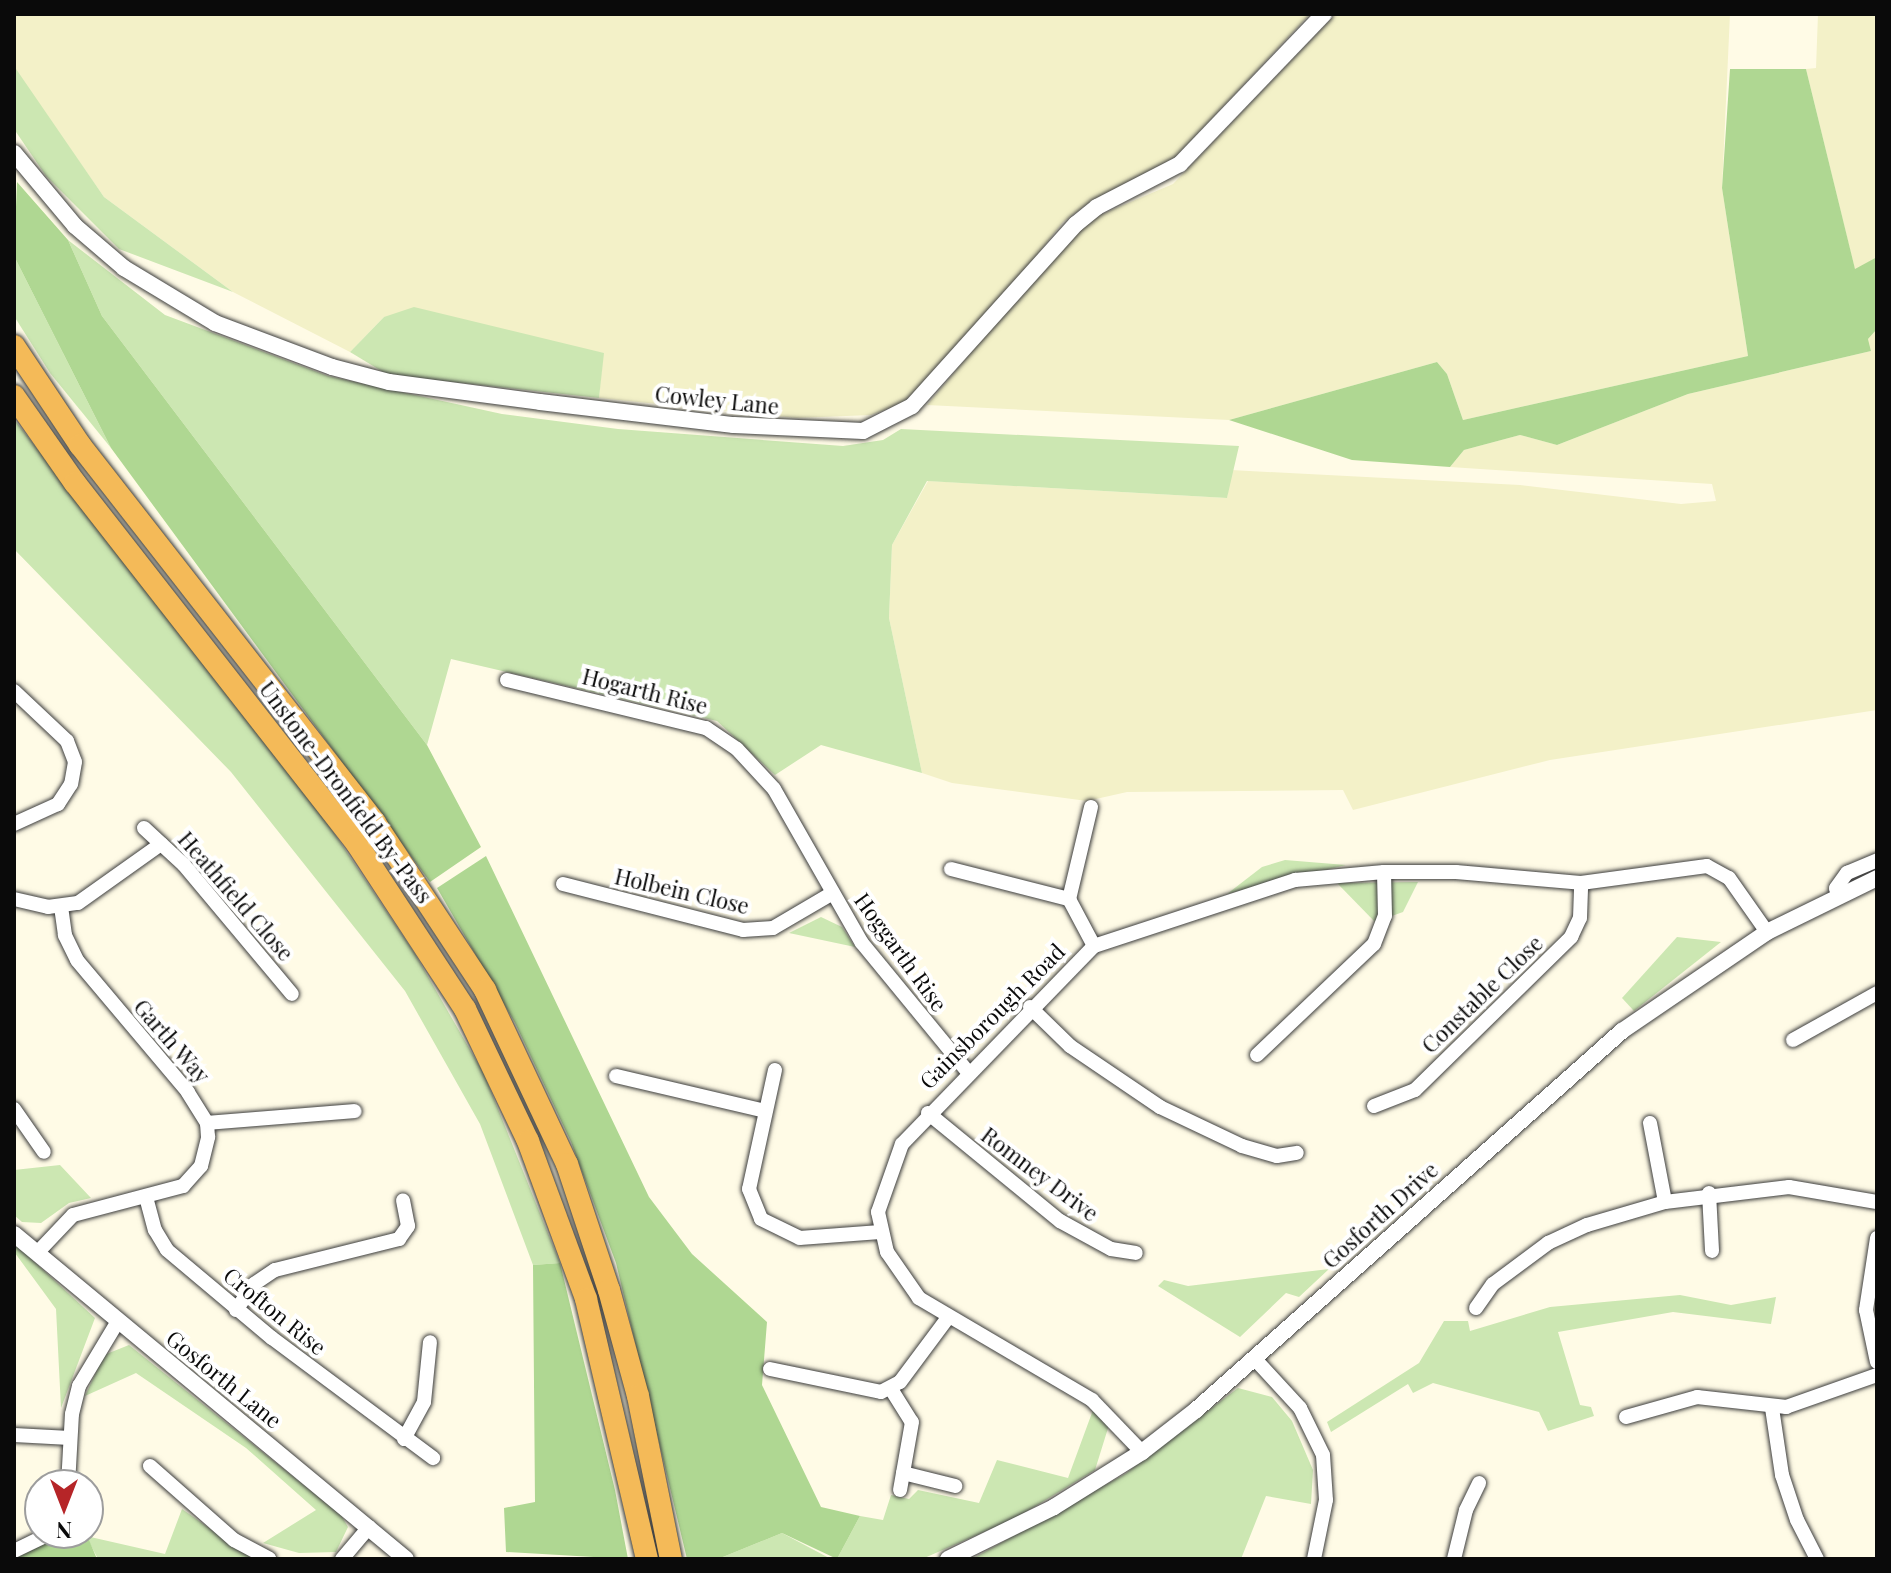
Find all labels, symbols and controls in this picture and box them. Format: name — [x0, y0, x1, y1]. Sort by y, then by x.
street label: Cowley Lane — [653, 380, 781, 420]
street label: Hogarth Rise — [580, 663, 710, 719]
street label: Unstone-Dronfield By-Pass — [254, 676, 438, 908]
street label: Heathfield Close — [173, 826, 299, 966]
street label: Holbein Close — [612, 863, 752, 919]
street label: Hoggarth Rise — [849, 888, 953, 1016]
street label: Constable Close — [1416, 930, 1548, 1058]
street label: Gainsborough Road — [914, 938, 1070, 1094]
street label: Garth Way — [128, 993, 216, 1089]
street label: Romney Drive — [976, 1121, 1104, 1227]
street label: Gosforth Drive — [1317, 1156, 1443, 1274]
street label: Crofton Rise — [219, 1262, 331, 1360]
street label: Gosforth Lane — [161, 1325, 287, 1433]
north arrow — [24, 1469, 104, 1549]
text: N — [56, 1516, 72, 1546]

